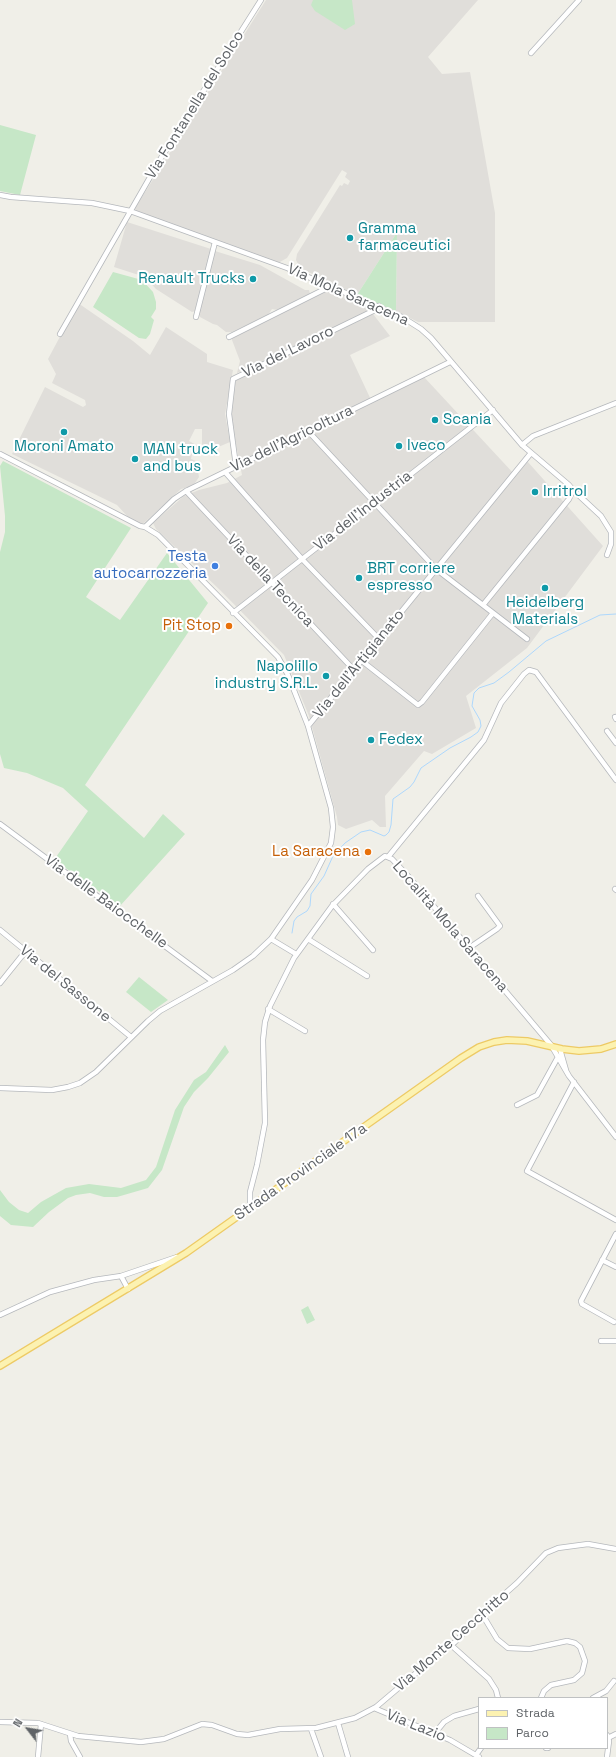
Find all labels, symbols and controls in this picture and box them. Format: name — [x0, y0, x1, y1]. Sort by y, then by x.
street label: Via Fontanella del Solco — [142, 27, 248, 183]
place label: Gramma farmaceutici — [358, 220, 450, 255]
marker: Gramma farmaceutici — [345, 233, 355, 243]
street label: Via Mola Saracena — [284, 260, 412, 330]
place label: Renault Trucks — [138, 270, 245, 288]
marker: Renault Trucks — [248, 274, 258, 284]
street label: Via del Lavoro — [239, 322, 337, 382]
street label: Via dell'Agricoltura — [228, 401, 356, 477]
place label: Scania — [443, 411, 491, 429]
marker: Scania — [430, 415, 440, 425]
marker: Moroni Amato — [59, 427, 69, 437]
place label: Iveco — [407, 437, 446, 455]
place label: Moroni Amato — [14, 438, 114, 456]
place label: MAN truck and bus — [143, 441, 218, 476]
marker: Iveco — [394, 441, 404, 451]
marker: MAN truck and bus — [130, 454, 140, 464]
street label: Via dell'Industria — [310, 467, 416, 555]
place label: Irritrol — [543, 483, 587, 501]
marker: Irritrol — [530, 487, 540, 497]
street label: Via della Tecnica — [223, 531, 317, 631]
place label: Testa autocarrozzeria — [94, 548, 207, 583]
place label: BRT corriere espresso — [367, 560, 455, 595]
marker: Testa autocarrozzeria — [210, 561, 220, 571]
marker: BRT corriere espresso — [354, 573, 364, 583]
marker: Heidelberg Materials — [540, 583, 550, 593]
place label: Heidelberg Materials — [506, 594, 584, 629]
street label: Via dell'Artigianato — [310, 606, 408, 722]
place label: Pit Stop — [163, 617, 221, 635]
marker: Pit Stop — [224, 621, 234, 631]
place label: Napolillo industry S.R.L. — [215, 658, 318, 693]
marker: Napolillo industry S.R.L. — [321, 671, 331, 681]
place label: Fedex — [379, 731, 423, 749]
marker: Fedex — [366, 735, 376, 745]
place label: La Saracena — [272, 843, 360, 861]
marker: La Saracena — [363, 847, 373, 857]
street label: Via delle Baiocchelle — [41, 851, 171, 953]
street label: Località Mola Saracena — [388, 858, 512, 996]
street label: Via del Sassone — [16, 942, 114, 1026]
street label: Strada Provinciale 17a — [231, 1119, 371, 1225]
street label: Via Monte Cecchitto — [391, 1586, 513, 1696]
legend — [478, 1697, 608, 1749]
text: Strada — [516, 1705, 555, 1721]
street label: Via Lazio — [383, 1706, 449, 1746]
north arrow — [8, 1709, 48, 1749]
text: N — [10, 1716, 26, 1730]
text: Parco — [516, 1725, 549, 1741]

